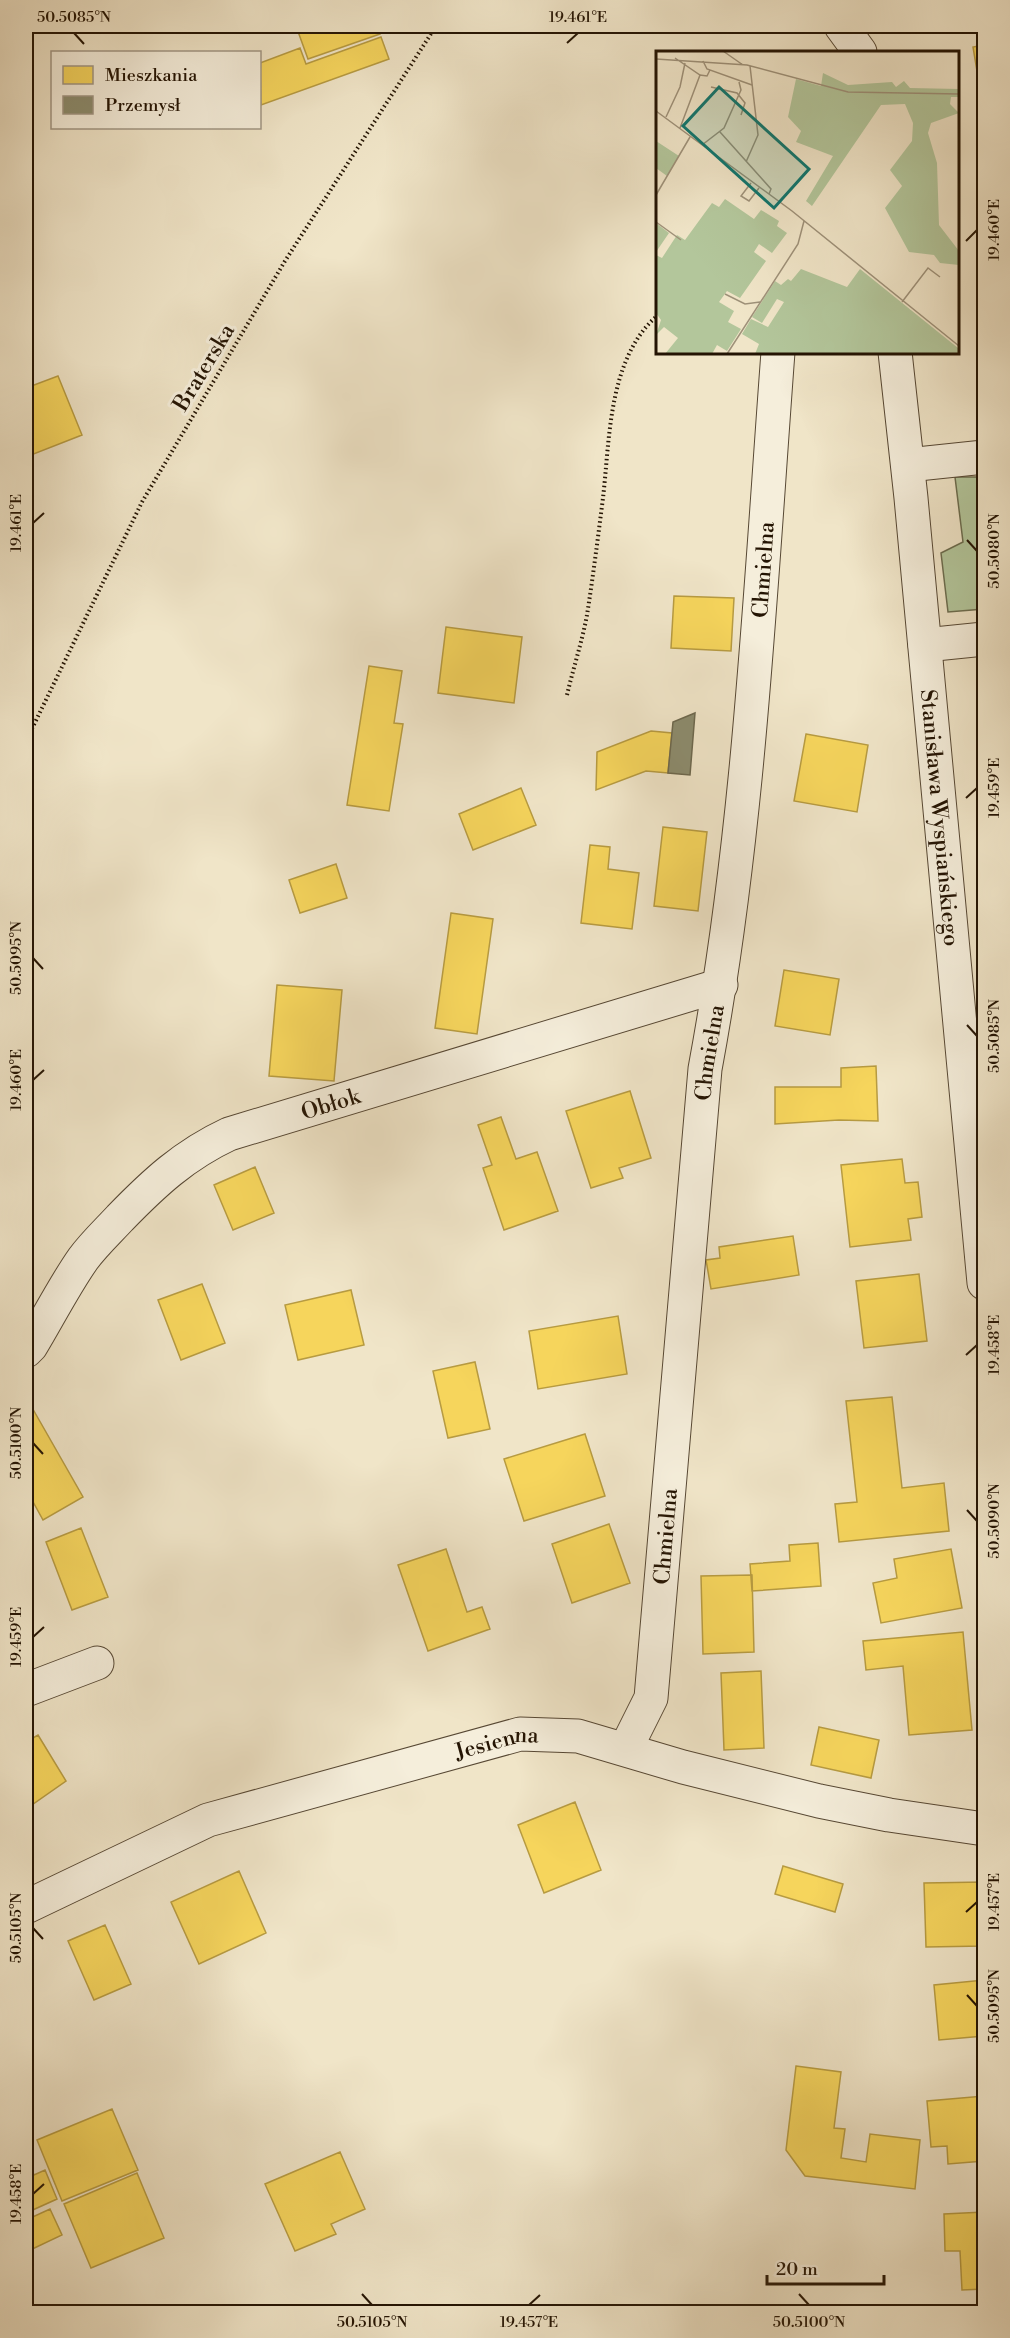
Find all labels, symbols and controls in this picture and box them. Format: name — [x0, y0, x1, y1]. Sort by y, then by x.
text: 50.5085°N — [37, 8, 111, 27]
text: 19.461°E — [549, 8, 607, 27]
legend — [51, 51, 261, 129]
inset map — [656, 51, 959, 354]
text: Mieszkania — [105, 64, 198, 87]
text: Przemysł — [105, 94, 181, 117]
text: 19.460°E — [985, 199, 1004, 261]
street label: Braterska — [167, 318, 241, 417]
text: 19.461°E — [7, 494, 26, 552]
text: 50.5080°N — [985, 513, 1004, 589]
street label: Chmielna — [747, 520, 781, 619]
street label: Stanisława Wyspiańskiego — [914, 688, 965, 948]
text: 19.459°E — [985, 758, 1004, 818]
text: 50.5095°N — [7, 921, 26, 995]
text: 50.5085°N — [985, 999, 1004, 1073]
street label: Chmielna — [690, 1002, 731, 1102]
text: 19.460°E — [7, 1049, 26, 1111]
street label: Obłok — [298, 1083, 365, 1126]
text: 19.458°E — [985, 1315, 1004, 1375]
text: 50.5100°N — [7, 1407, 26, 1479]
text: 50.5090°N — [985, 1483, 1004, 1559]
street label: Chmielna — [649, 1486, 684, 1586]
text: 19.459°E — [7, 1607, 26, 1667]
street label: Jesienna — [451, 1722, 540, 1767]
text: 19.457°E — [985, 1873, 1004, 1931]
text: 50.5105°N — [7, 1893, 26, 1963]
text: 50.5095°N — [985, 1969, 1004, 2043]
text: 19.458°E — [7, 2164, 26, 2224]
scale bar — [767, 2248, 884, 2286]
text: 20 m — [776, 2258, 818, 2281]
text: 50.5105°N — [337, 2313, 407, 2332]
text: 19.457°E — [500, 2313, 558, 2332]
text: 50.5100°N — [773, 2313, 845, 2332]

